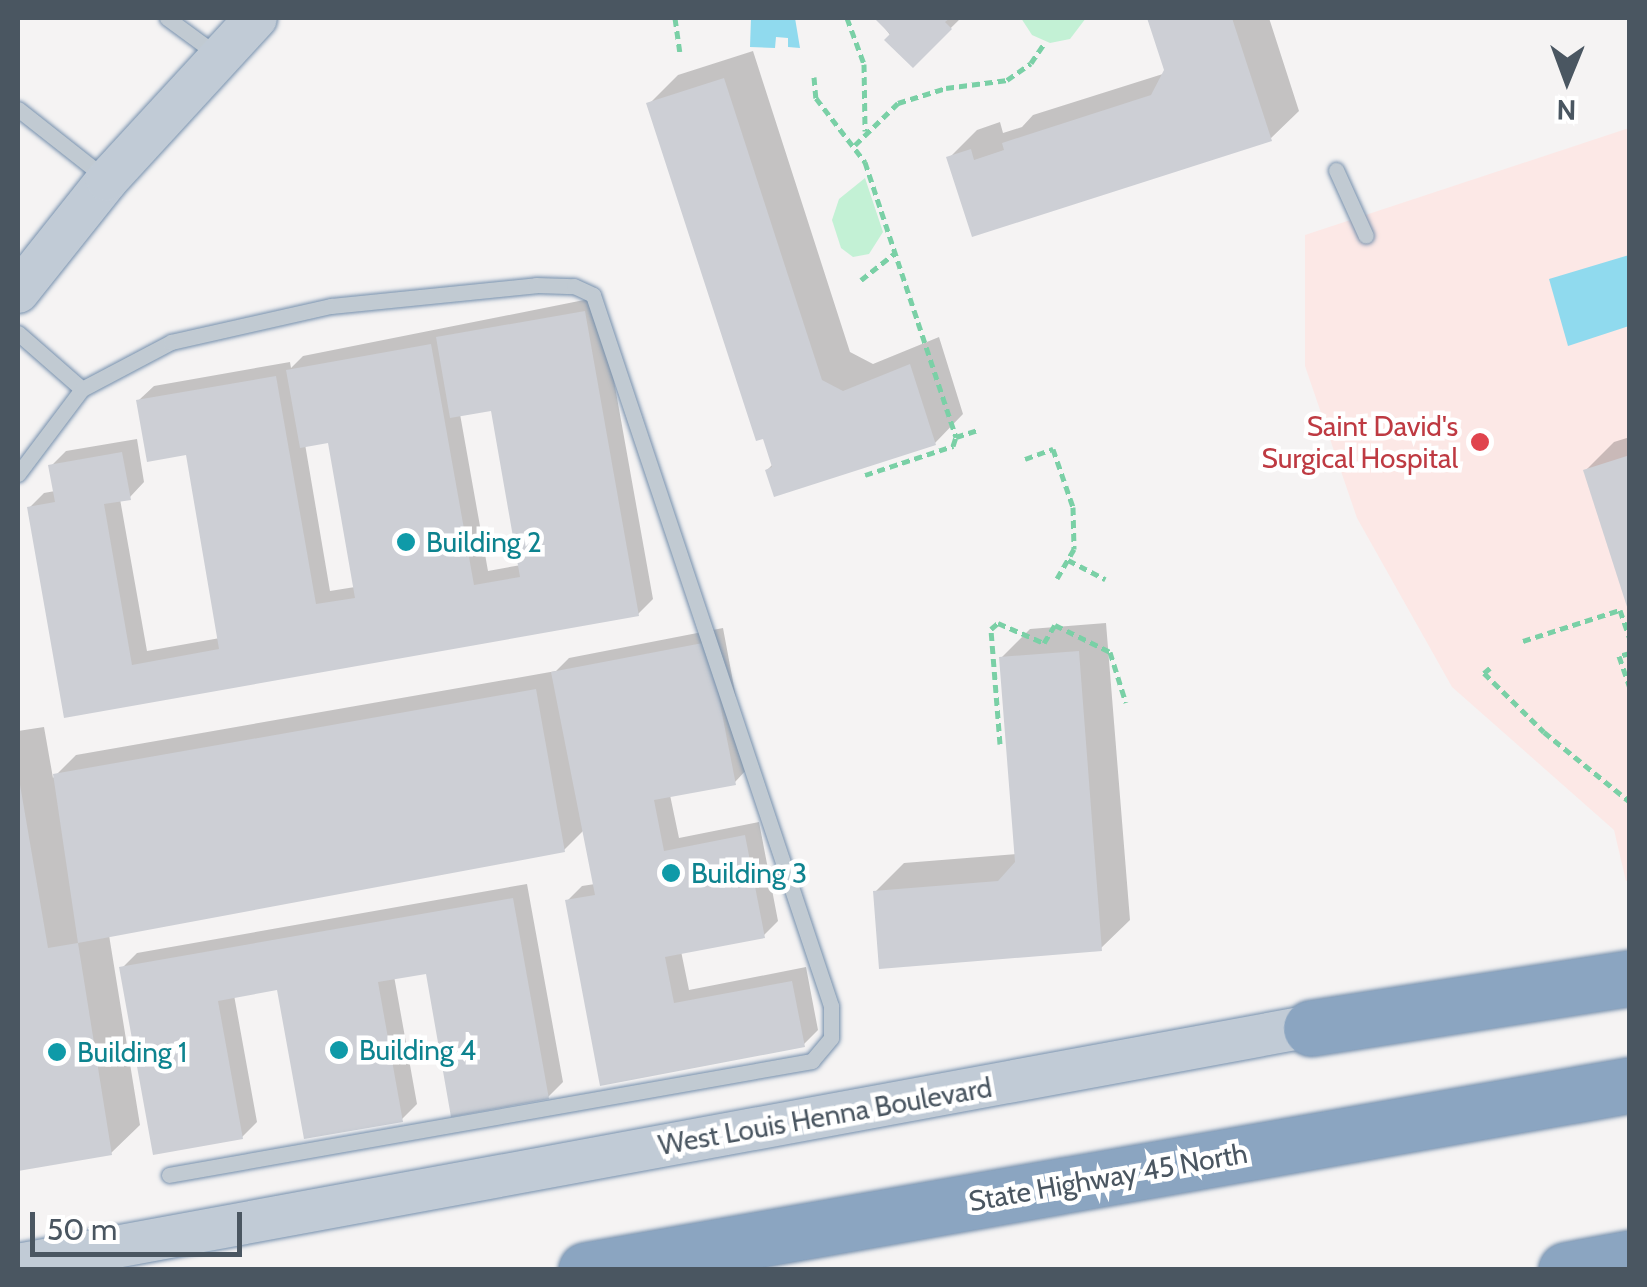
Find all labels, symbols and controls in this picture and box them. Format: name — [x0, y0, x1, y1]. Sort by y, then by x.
north arrow — [1517, 30, 1617, 130]
text: N — [1556, 93, 1577, 127]
place label: Saint David's Surgical Hospital — [1262, 409, 1458, 475]
marker: Saint David's Surgical Hospital — [1467, 429, 1493, 455]
place label: Building 2 — [426, 525, 542, 559]
marker: Building 2 — [395, 531, 417, 553]
place label: Building 3 — [691, 856, 807, 890]
marker: Building 3 — [660, 862, 682, 884]
place label: Building 4 — [359, 1033, 476, 1067]
place label: Building 1 — [77, 1035, 187, 1069]
marker: Building 4 — [328, 1039, 350, 1061]
marker: Building 1 — [46, 1041, 68, 1063]
street label: West Louis Henna Boulevard — [656, 1070, 994, 1162]
street label: State Highway 45 North — [966, 1136, 1250, 1218]
scale bar — [35, 1192, 248, 1254]
text: 50 m — [47, 1211, 117, 1248]

